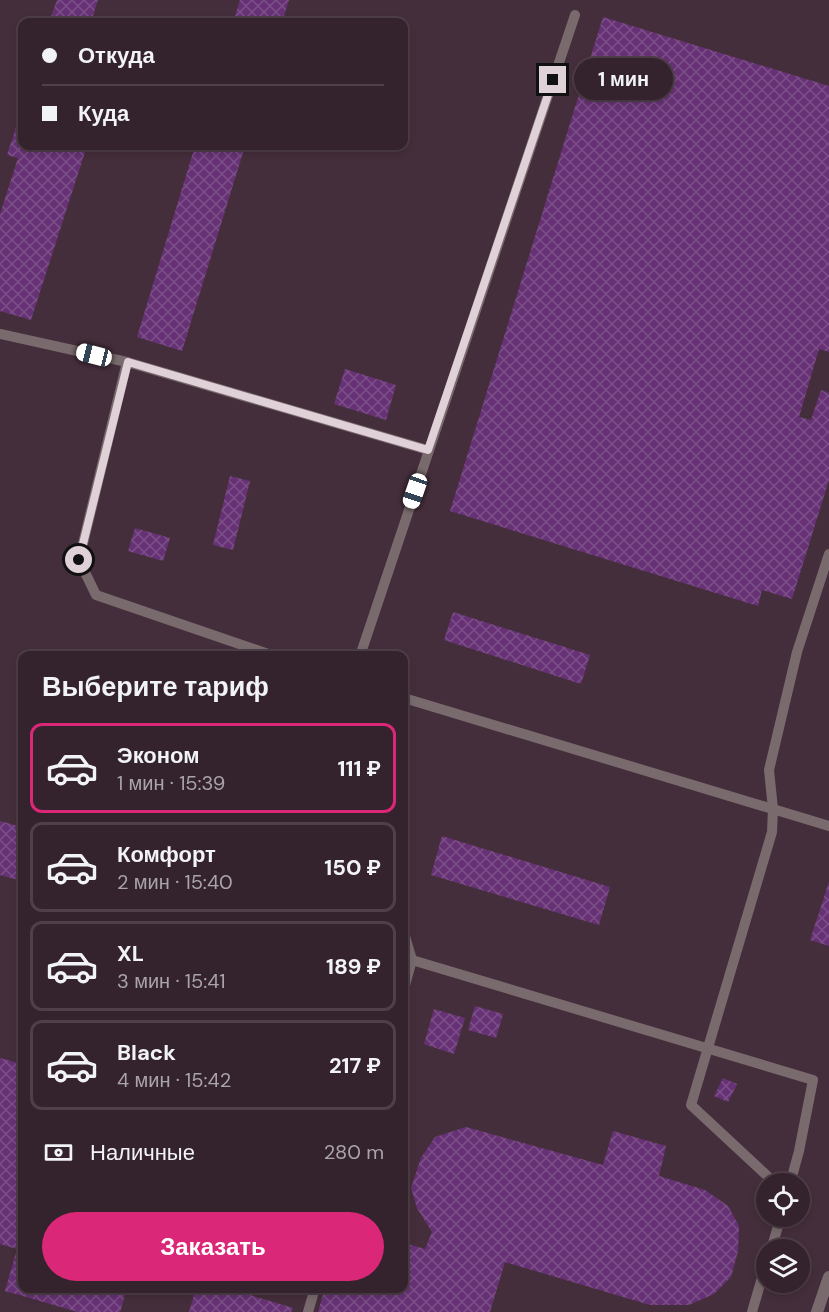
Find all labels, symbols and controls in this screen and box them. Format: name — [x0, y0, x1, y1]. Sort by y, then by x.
text: Откуда — [78, 41, 155, 70]
callout: 1 мин — [574, 59, 673, 101]
route end — [539, 66, 566, 93]
text: 1 мин — [598, 66, 649, 92]
text: Куда — [78, 99, 129, 128]
car — [74, 342, 114, 368]
car — [401, 471, 429, 511]
route start — [65, 546, 92, 573]
text: Выберите тариф — [42, 669, 269, 704]
icon: car — [45, 741, 99, 795]
text: Эконом — [117, 741, 200, 770]
text: 111 ₽ — [337, 754, 381, 783]
text: 1 мин · 15:39 — [117, 770, 225, 796]
icon: car — [45, 840, 99, 894]
text: Комфорт — [117, 840, 216, 869]
text: 150 ₽ — [324, 853, 381, 882]
text: 2 мин · 15:40 — [117, 869, 233, 895]
icon: car — [45, 939, 99, 993]
text: XL — [117, 939, 144, 968]
text: 189 ₽ — [326, 952, 381, 981]
text: 3 мин · 15:41 — [117, 968, 226, 994]
icon: car — [45, 1038, 99, 1092]
text: Black — [117, 1038, 176, 1067]
text: 217 ₽ — [329, 1051, 381, 1080]
text: 4 мин · 15:42 — [117, 1067, 231, 1093]
icon: cash — [42, 1136, 75, 1169]
text: Наличные — [90, 1138, 195, 1167]
text: 280 m — [324, 1139, 384, 1165]
map controls — [756, 1173, 810, 1293]
button: locate — [756, 1173, 810, 1227]
button: Заказать — [42, 1212, 384, 1281]
button: layers — [756, 1239, 810, 1293]

